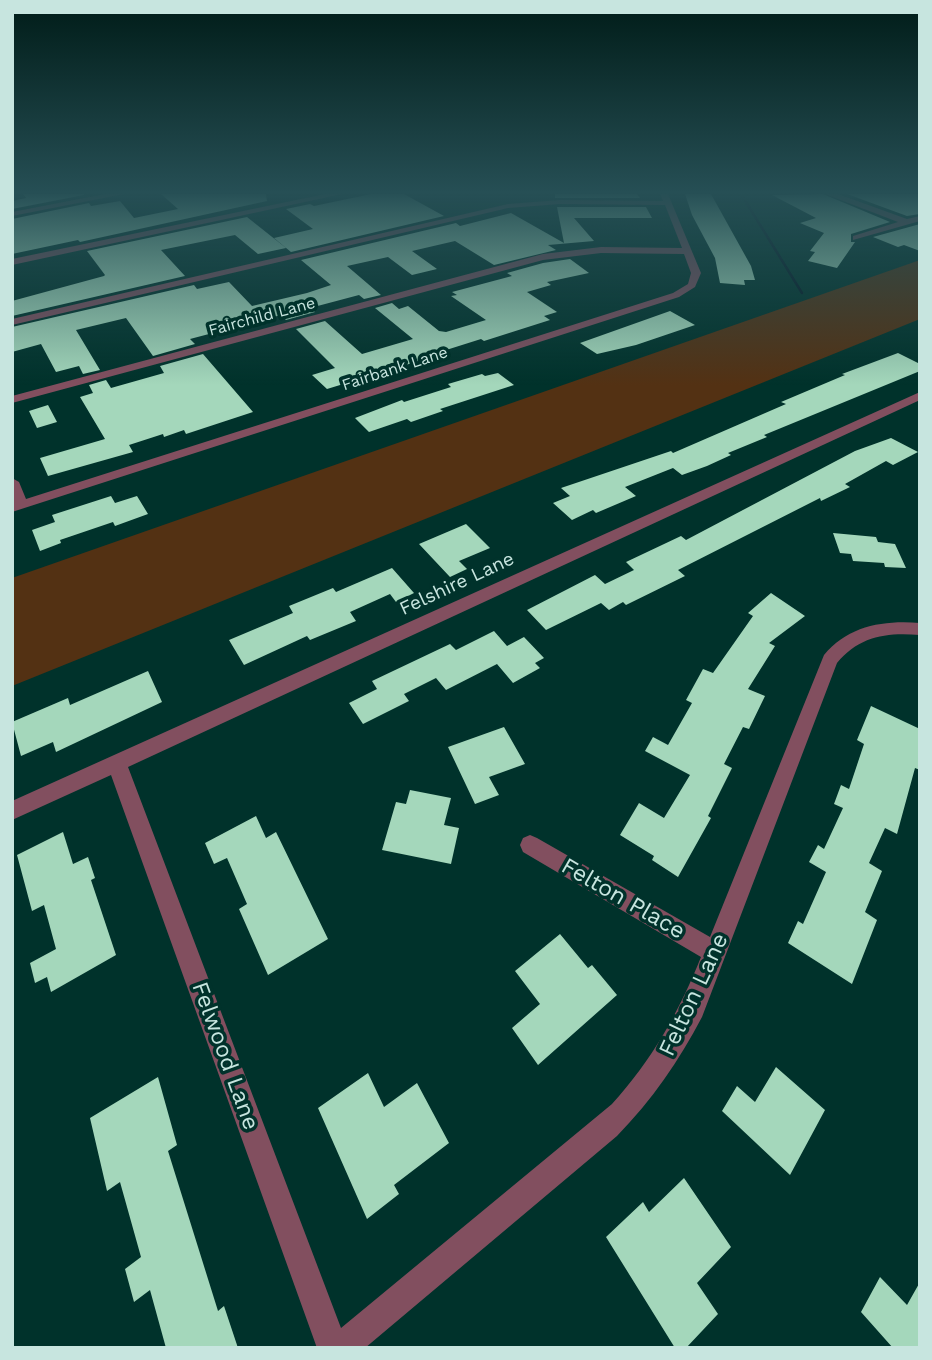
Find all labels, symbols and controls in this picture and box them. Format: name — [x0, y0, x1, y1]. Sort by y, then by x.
street label: Fairchild Lane — [206, 294, 318, 340]
street label: Fairbank Lane — [340, 343, 450, 395]
street label: Felshire Lane — [396, 547, 518, 621]
street label: Felton Place — [556, 852, 690, 946]
street label: Felton Lane — [654, 929, 734, 1061]
street label: Felwood Lane — [185, 978, 265, 1134]

